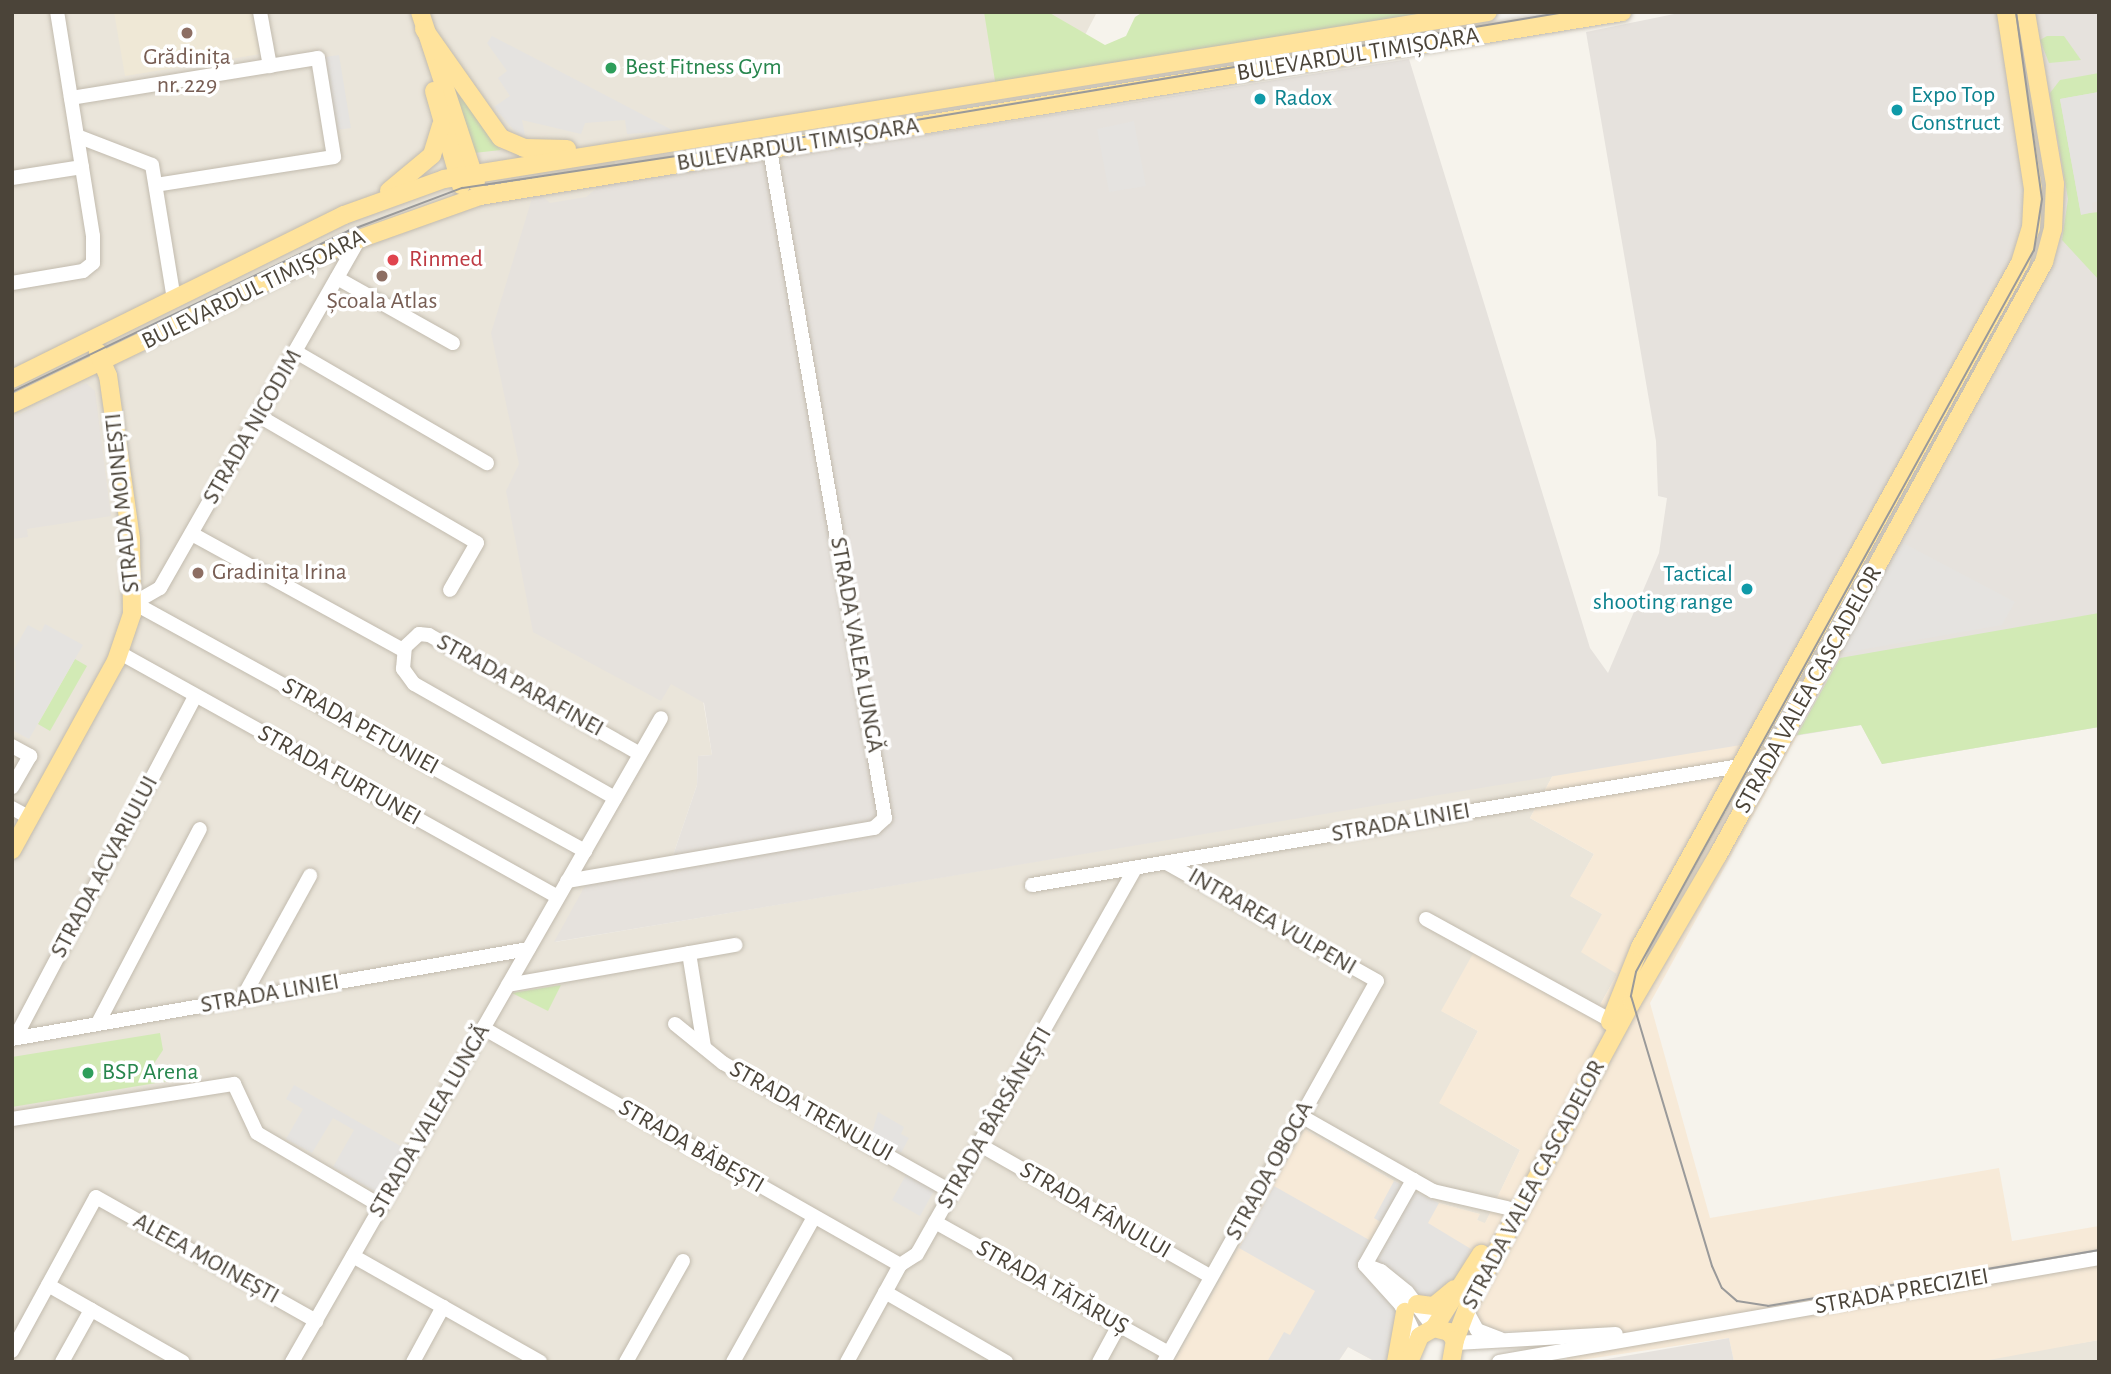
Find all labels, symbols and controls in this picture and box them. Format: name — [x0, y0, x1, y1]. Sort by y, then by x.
street label: BULEVARDUL TIMIȘOARA — [1235, 22, 1481, 88]
marker: Grădinița nr. 229 — [179, 25, 195, 41]
place label: Grădinița nr. 229 — [143, 44, 231, 100]
place label: Best Fitness Gym — [625, 54, 782, 82]
marker: Best Fitness Gym — [603, 60, 619, 76]
place label: Expo Top Construct — [1911, 82, 2000, 138]
place label: Radox — [1274, 85, 1332, 113]
marker: Radox — [1252, 91, 1268, 107]
marker: Expo Top Construct — [1889, 102, 1905, 118]
street label: BULEVARDUL TIMIȘOARA — [675, 112, 921, 178]
street label: BULEVARDUL TIMIȘOARA — [138, 223, 370, 357]
place label: Rinmed — [409, 246, 483, 274]
marker: Rinmed — [383, 250, 403, 270]
marker: Școala Atlas — [374, 268, 390, 284]
place label: Școala Atlas — [327, 288, 437, 316]
street label: STRADA NICODIM — [197, 345, 309, 509]
street label: STRADA MOINEȘTI — [99, 412, 147, 594]
street label: STRADA VALEA LUNGĂ — [823, 535, 889, 755]
place label: Gradinița Irina — [212, 559, 347, 587]
place label: Tactical shooting range — [1593, 561, 1733, 617]
street label: STRADA VALEA CASCADELOR — [1729, 561, 1889, 819]
marker: Gradinița Irina — [190, 565, 206, 581]
marker: Tactical shooting range — [1739, 581, 1755, 597]
street label: STRADA PARAFINEI — [431, 628, 609, 744]
street label: STRADA PETUNIEI — [277, 672, 443, 782]
street label: STRADA FURTUNEI — [252, 719, 426, 833]
street label: STRADA ACVARIULUI — [45, 771, 165, 963]
street label: STRADA LINIEI — [1329, 797, 1473, 849]
street label: INTRAREA VULPENI — [1183, 862, 1361, 982]
street label: STRADA LINIEI — [198, 968, 342, 1020]
street label: STRADA VALEA LUNGĂ — [363, 1019, 497, 1223]
street label: STRADA BÂRSĂNEȘTI — [931, 1022, 1059, 1214]
street label: STRADA TRENULUI — [724, 1055, 898, 1169]
street label: STRADA VALEA CASCADELOR — [1456, 1056, 1612, 1314]
place label: BSP Arena — [102, 1059, 199, 1087]
marker: BSP Arena — [80, 1065, 96, 1081]
street label: STRADA BĂBEȘTI — [613, 1094, 769, 1200]
street label: STRADA OBOGA — [1220, 1096, 1320, 1246]
street label: STRADA FÂNULUI — [1014, 1156, 1176, 1266]
street label: ALEEA MOINEȘTI — [128, 1207, 284, 1311]
street label: STRADA TĂTĂRUȘ — [971, 1234, 1133, 1342]
street label: STRADA PRECIZIEI — [1813, 1263, 1991, 1321]

